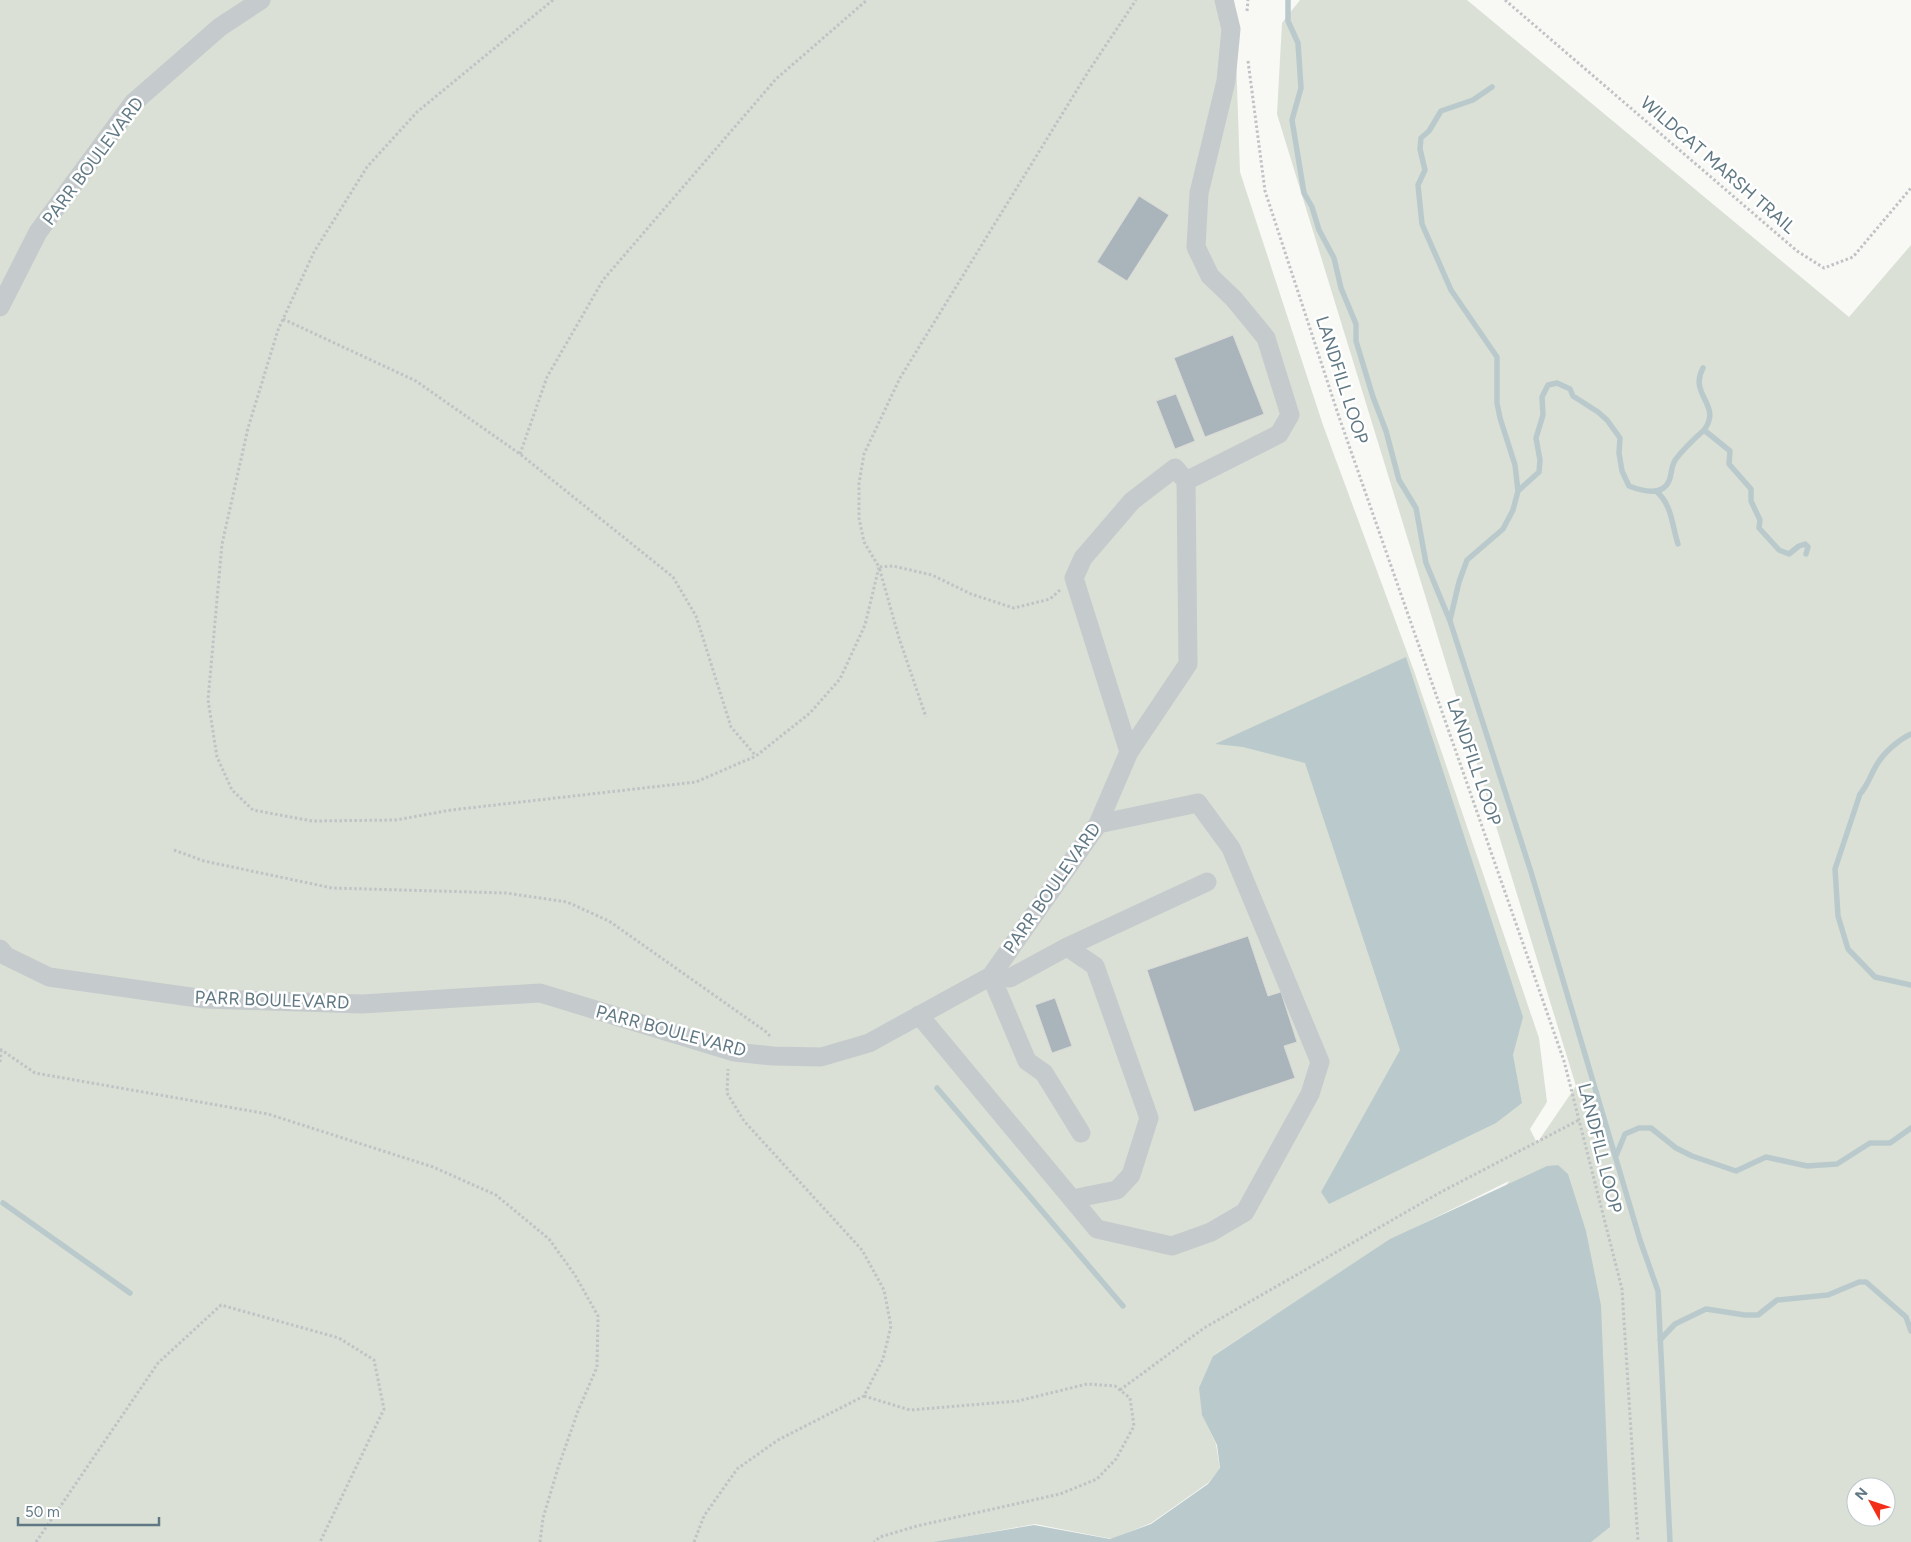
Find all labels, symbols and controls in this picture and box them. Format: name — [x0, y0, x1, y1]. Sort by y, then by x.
street label: WILDCAT MARSH TRAIL — [1636, 92, 1801, 239]
street label: PARR BOULEVARD — [38, 93, 148, 229]
street label: LANDFILL LOOP — [1311, 313, 1373, 447]
street label: LANDFILL LOOP — [1442, 696, 1506, 828]
street label: PARR BOULEVARD — [999, 818, 1105, 958]
street label: PARR BOULEVARD — [194, 986, 350, 1014]
street label: PARR BOULEVARD — [593, 1000, 749, 1062]
street label: LANDFILL LOOP — [1573, 1081, 1627, 1215]
north arrow — [1846, 1477, 1896, 1527]
text: N — [1851, 1484, 1871, 1504]
scale bar — [18, 1494, 159, 1526]
text: 50 m — [25, 1503, 60, 1521]

